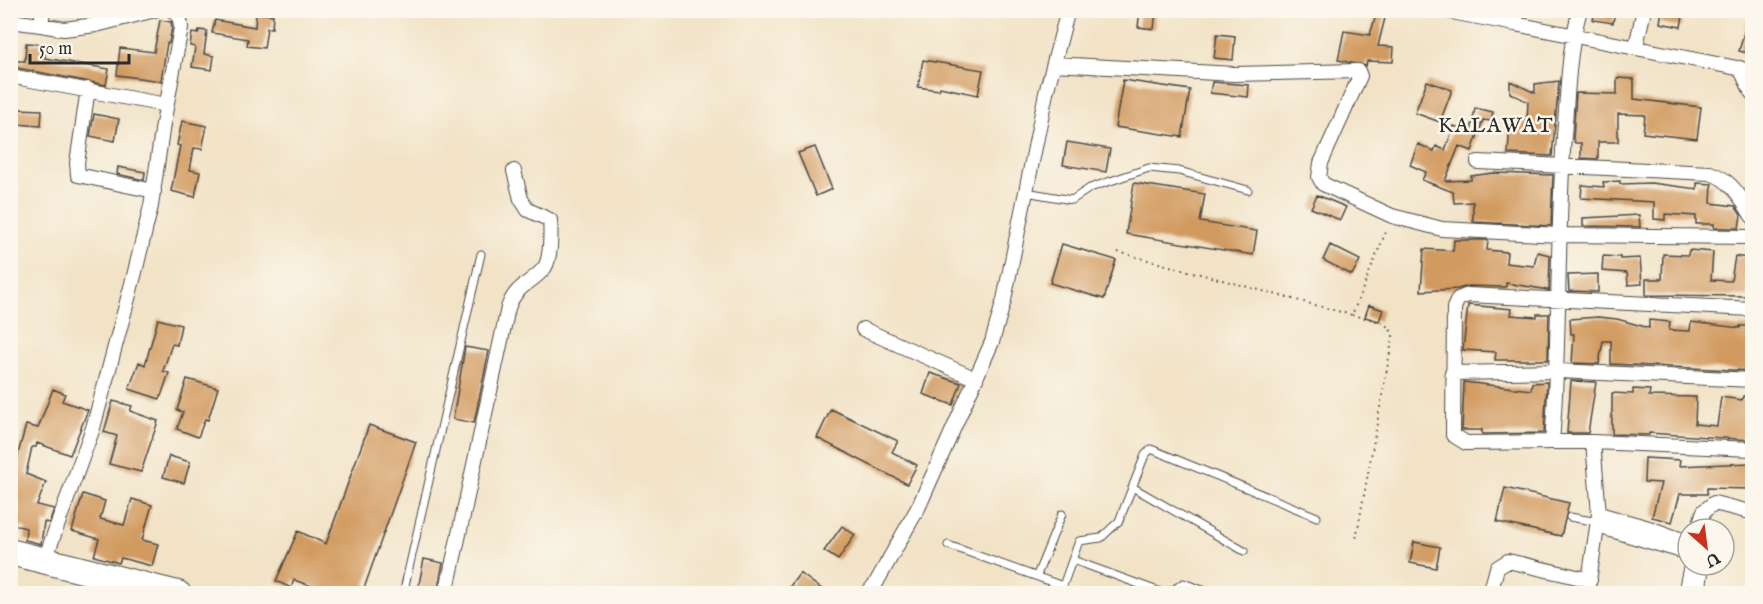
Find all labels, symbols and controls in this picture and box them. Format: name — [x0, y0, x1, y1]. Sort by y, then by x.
scale bar — [30, 27, 129, 65]
text: 50 m — [39, 38, 72, 61]
district label: KALAWAT — [1438, 113, 1554, 140]
north arrow — [1676, 517, 1736, 577]
text: U — [1701, 546, 1724, 571]

